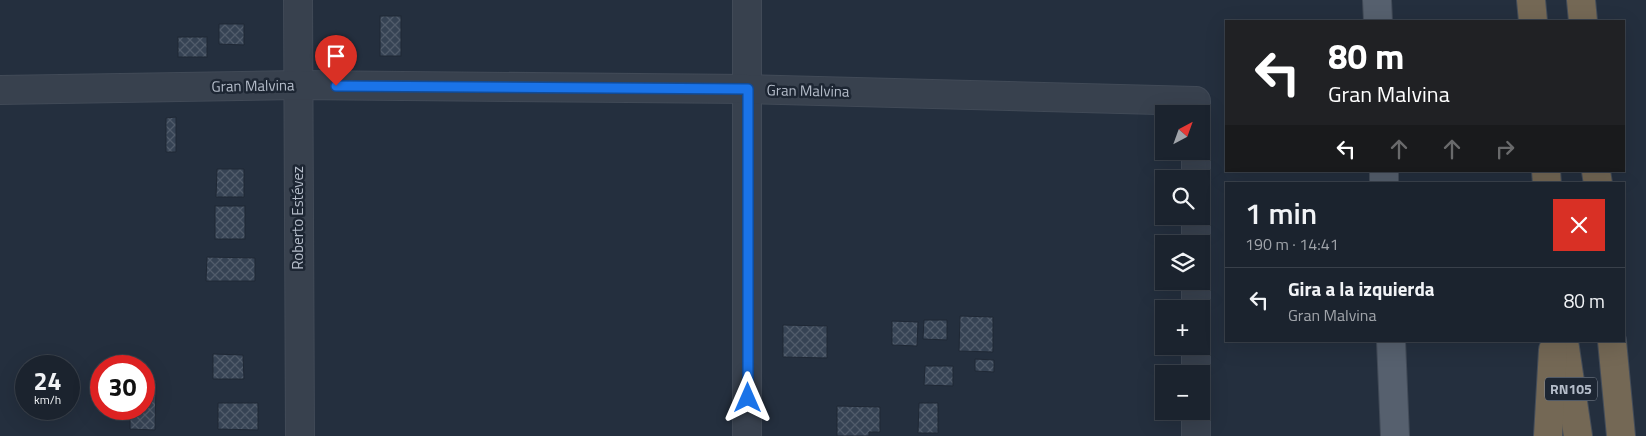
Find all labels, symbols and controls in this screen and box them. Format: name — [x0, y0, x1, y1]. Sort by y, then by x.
text: 80 m — [1328, 29, 1404, 83]
pin — [315, 35, 357, 86]
icon: left — [1245, 40, 1310, 105]
icon: arrive — [322, 42, 350, 70]
street label: Gran Malvina — [211, 73, 295, 98]
text: Gran Malvina — [1328, 77, 1450, 111]
street label: Gran Malvina — [766, 78, 850, 103]
north arrow — [1155, 105, 1210, 160]
map controls — [1155, 105, 1210, 420]
icon: left — [1332, 135, 1360, 163]
icon: ahead — [1385, 135, 1413, 163]
icon: ahead — [1438, 135, 1466, 163]
icon: right — [1491, 135, 1519, 163]
street label: Roberto Estévez — [286, 166, 309, 270]
button: search — [1155, 170, 1210, 225]
text: 1 min — [1245, 190, 1317, 236]
button: close — [1553, 199, 1605, 251]
text: 190 m · 14:41 — [1245, 232, 1339, 256]
button: layers — [1155, 235, 1210, 290]
text: Gira a la izquierda — [1288, 274, 1435, 303]
icon: left — [1245, 286, 1273, 314]
text: 80 m — [1564, 286, 1605, 315]
button: + — [1155, 300, 1210, 355]
text: Gran Malvina — [1288, 303, 1376, 327]
speed limit sign: 30 — [90, 355, 155, 420]
text: 24 — [33, 362, 62, 400]
button: − — [1155, 365, 1210, 420]
position arrow — [721, 371, 773, 423]
road number: RN105 — [1545, 378, 1597, 400]
text: km/h — [34, 390, 61, 409]

